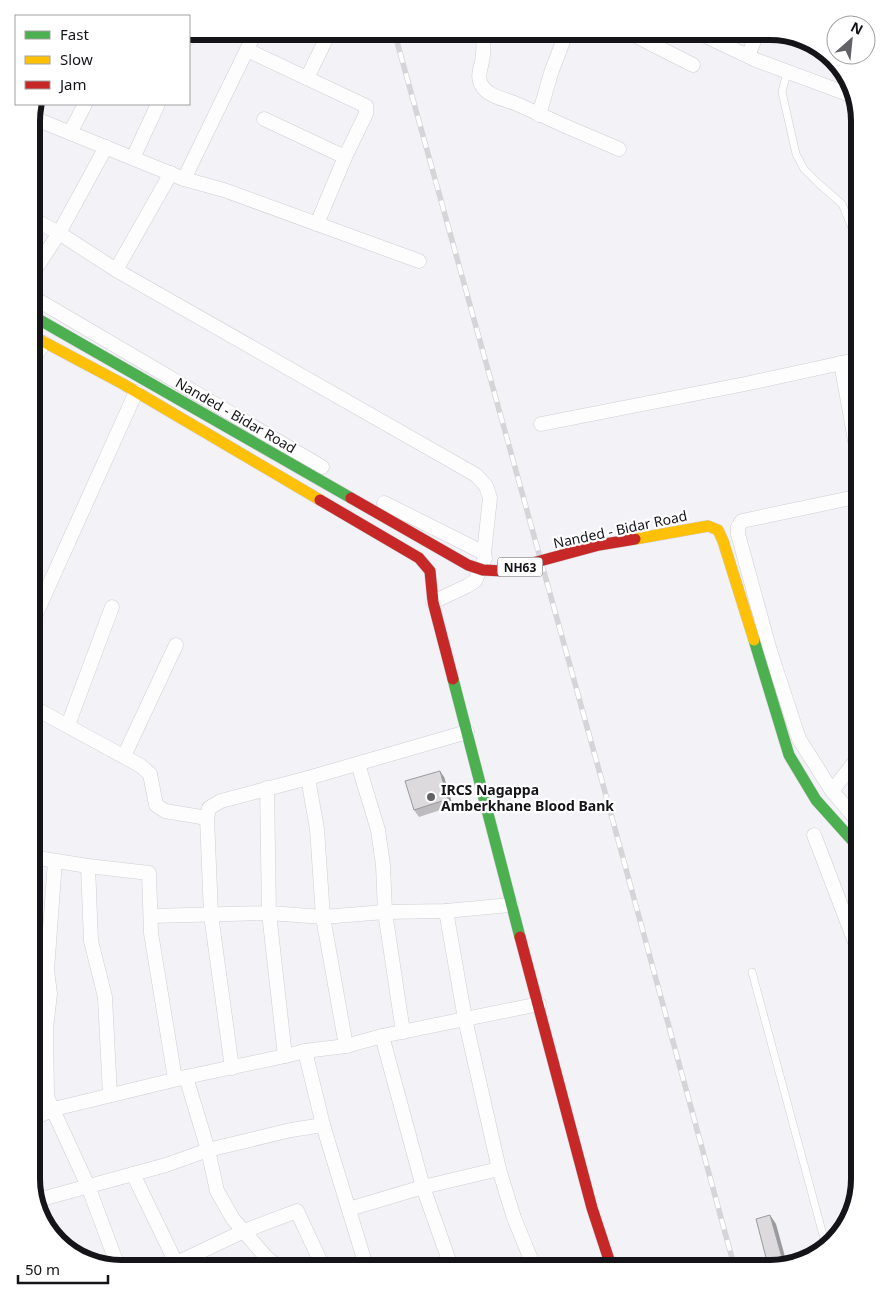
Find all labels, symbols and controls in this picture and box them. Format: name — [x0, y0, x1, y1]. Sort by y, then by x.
legend — [15, 15, 190, 105]
north arrow — [826, 15, 876, 65]
text: N — [848, 17, 867, 39]
text: Fast — [60, 24, 89, 44]
text: Slow — [60, 49, 93, 69]
text: Jam — [58, 74, 87, 94]
street label: Nanded - Bidar Road — [172, 373, 300, 457]
street label: Nanded - Bidar Road — [551, 506, 689, 552]
road number: NH63 — [498, 558, 542, 576]
place label: IRCS Nagappa Amberkhane Blood Bank — [441, 780, 614, 815]
marker: IRCS Nagappa Amberkhane Blood Bank — [425, 791, 437, 803]
scale bar — [18, 1252, 108, 1284]
text: 50 m — [25, 1259, 60, 1279]

